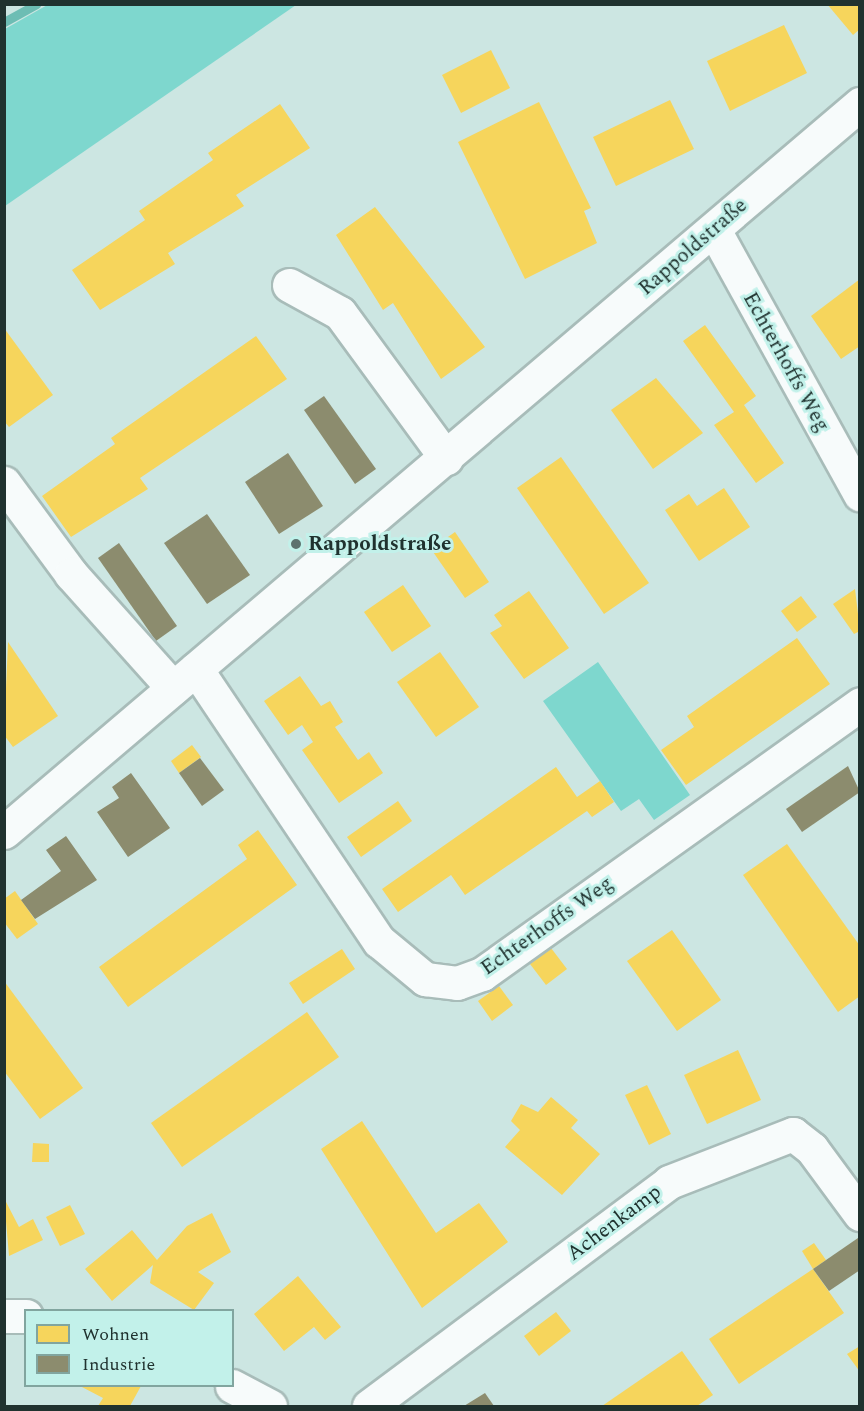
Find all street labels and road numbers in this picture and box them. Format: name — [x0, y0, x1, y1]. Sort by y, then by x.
street label: Rappoldstraße — [634, 193, 752, 301]
street label: Echterhoffs Weg — [737, 288, 835, 436]
street label: Echterhoffs Weg — [476, 871, 618, 981]
street label: Achenkamp — [562, 1179, 666, 1267]

